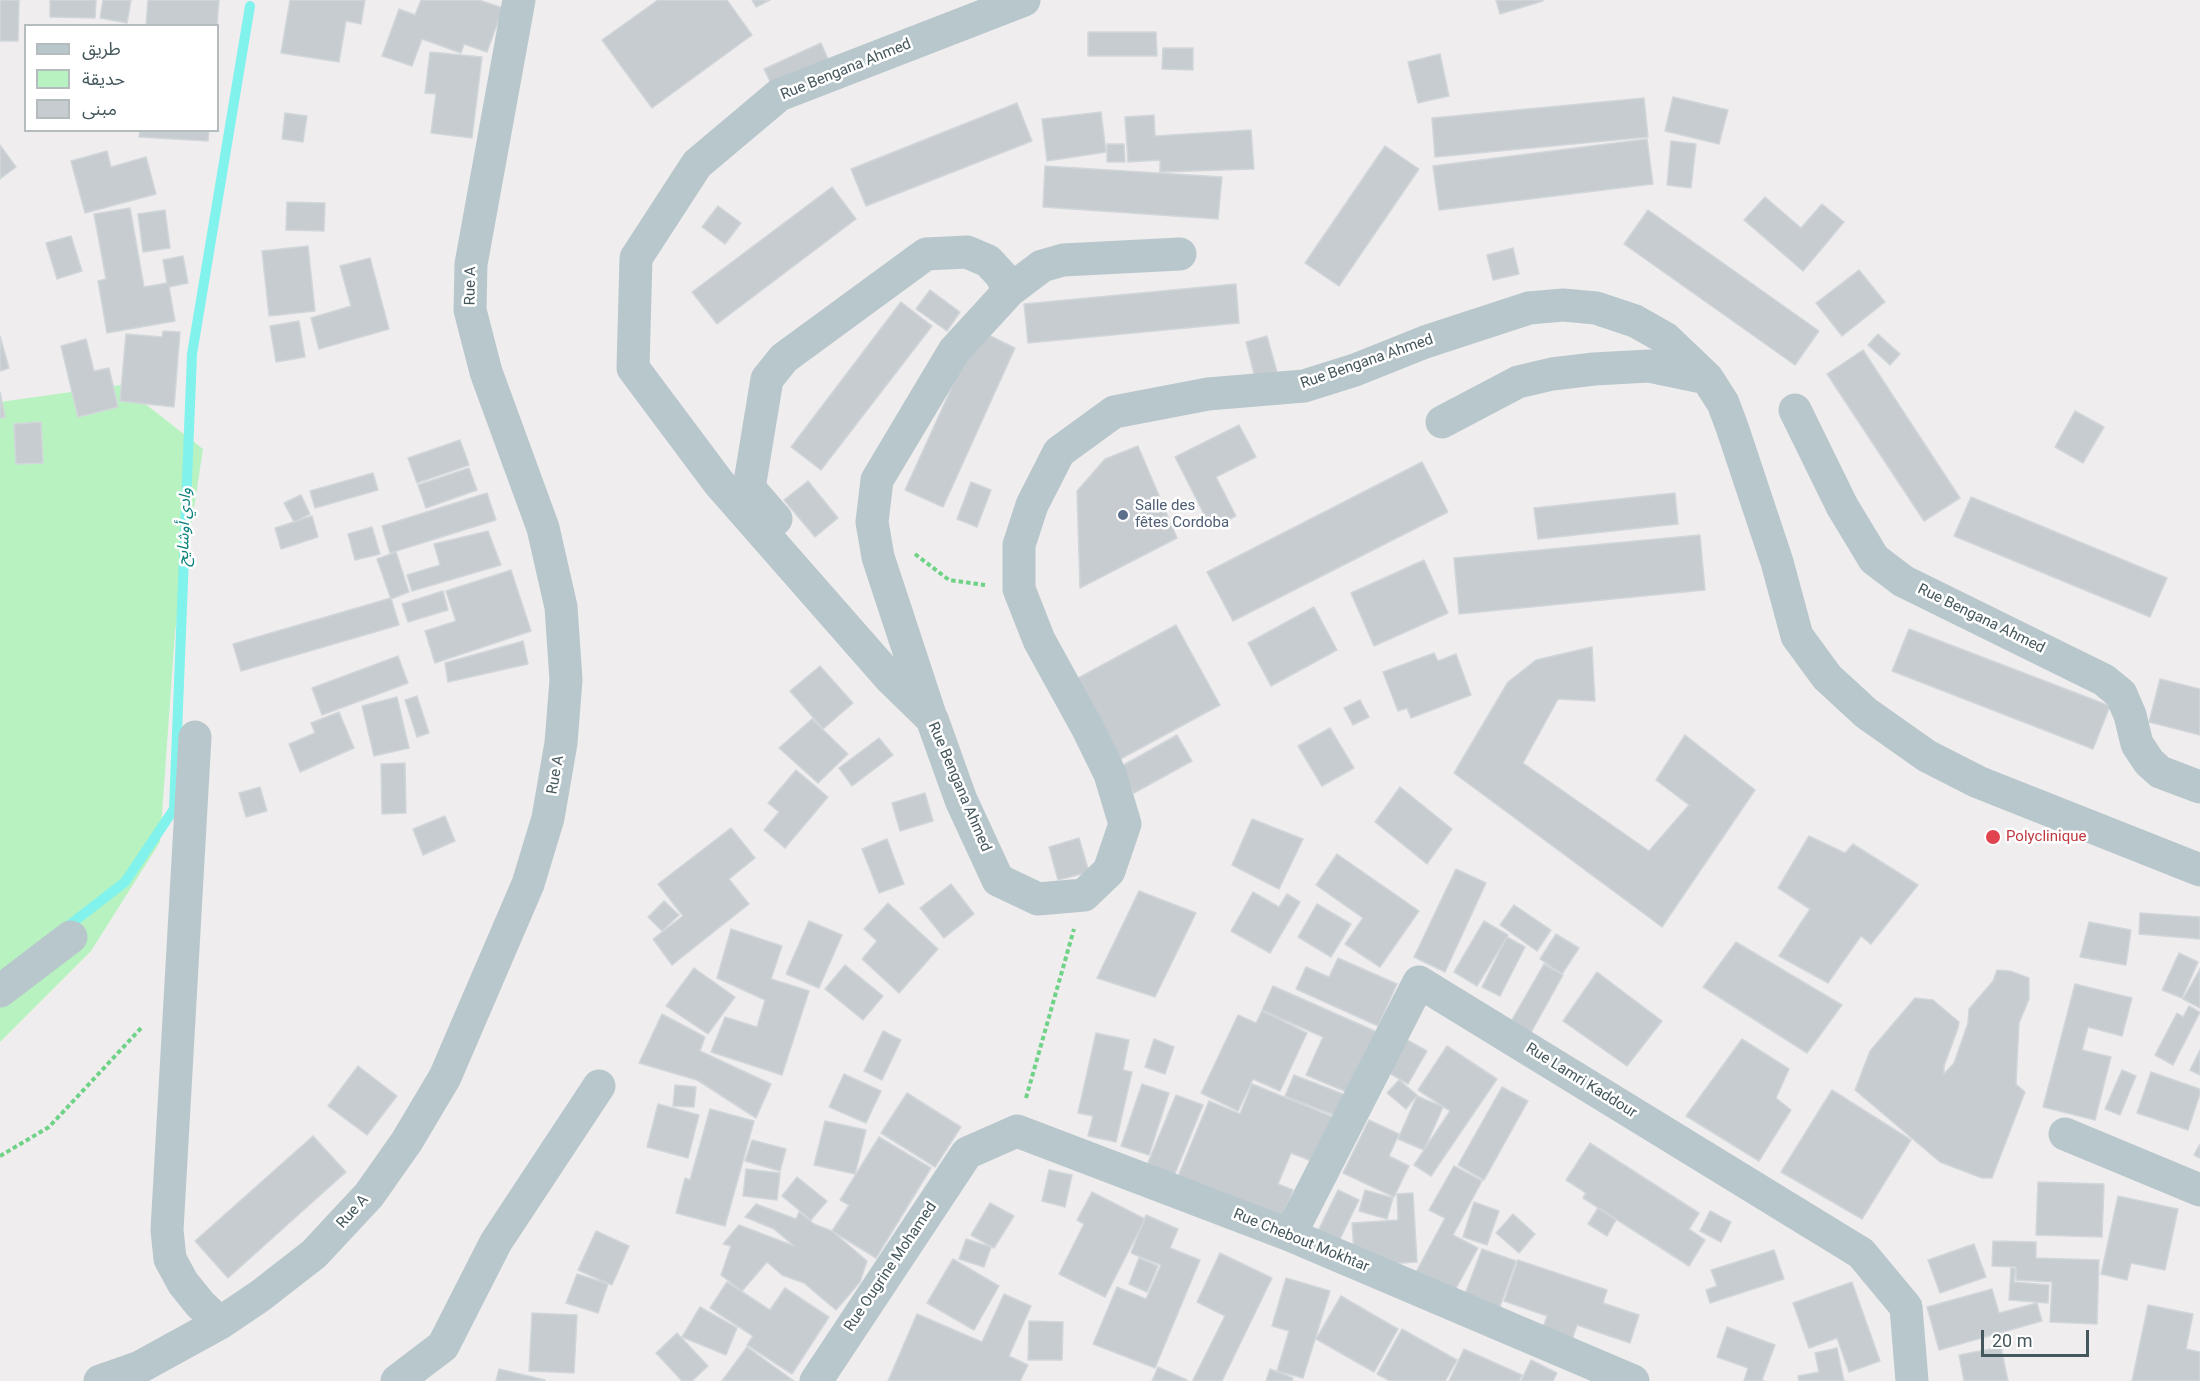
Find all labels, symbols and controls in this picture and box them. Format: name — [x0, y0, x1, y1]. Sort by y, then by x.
legend — [24, 24, 219, 132]
street label: Rue Bengana Ahmed — [778, 36, 914, 104]
text: طريق — [82, 38, 121, 59]
text: حديقة — [82, 68, 125, 89]
text: مبنى — [82, 98, 117, 119]
street label: Rue A — [462, 266, 480, 306]
street label: Rue Bengana Ahmed — [1298, 331, 1436, 393]
water label: وادي أوشايح — [174, 488, 196, 566]
place label: Salle des fêtes Cordoba — [1135, 497, 1229, 532]
marker: Salle des fêtes Cordoba — [1116, 508, 1130, 522]
street label: Rue Bengana Ahmed — [1915, 580, 2047, 658]
street label: Rue Bengana Ahmed — [924, 719, 994, 855]
street label: Rue A — [544, 754, 568, 796]
marker: Polyclinique — [1984, 828, 2002, 846]
place label: Polyclinique — [2006, 828, 2086, 846]
street label: Rue Lamri Kaddour — [1522, 1040, 1640, 1122]
street label: Rue A — [333, 1191, 373, 1233]
street label: Rue Ougrine Mohamed — [841, 1199, 941, 1335]
street label: Rue Chebout Mokhtar — [1231, 1206, 1371, 1276]
scale bar — [1984, 1318, 2092, 1356]
text: 20 m — [1992, 1330, 2032, 1351]

